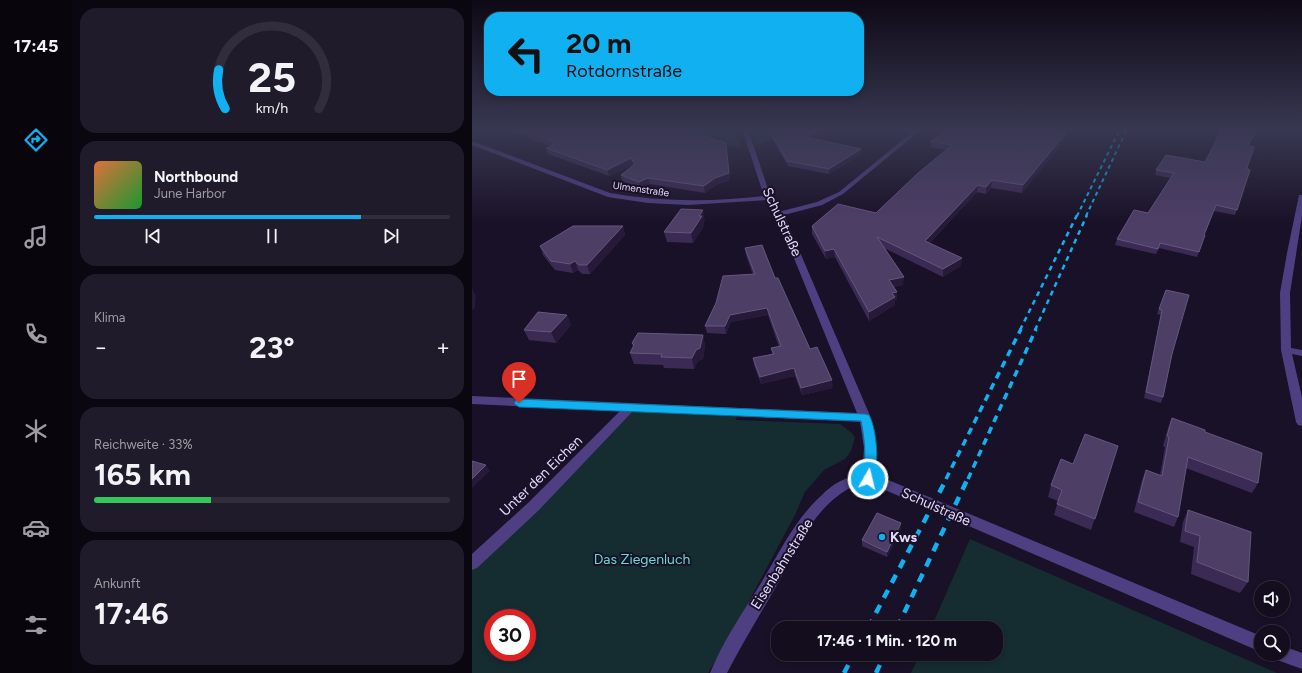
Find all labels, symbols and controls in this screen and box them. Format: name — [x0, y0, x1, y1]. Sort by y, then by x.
text: 20 m — [566, 26, 631, 60]
icon: left — [500, 28, 552, 80]
text: 17:45 — [14, 35, 58, 57]
text: 25 — [248, 51, 296, 101]
text: Rotdornstraße — [566, 60, 682, 82]
text: km/h — [256, 98, 288, 116]
icon: directions — [22, 126, 50, 154]
text: Northbound — [154, 168, 238, 186]
street label: Ulmenstraße — [612, 179, 671, 199]
street label: Schulstraße — [759, 185, 806, 259]
text: June Harbor — [154, 186, 226, 201]
icon: music — [22, 223, 50, 251]
icon: previous — [142, 225, 164, 247]
icon: pause — [261, 225, 283, 247]
icon: next — [380, 225, 402, 247]
text: Klima — [94, 310, 126, 325]
icon: phone — [22, 320, 50, 348]
text: 23° — [249, 329, 295, 366]
text: − — [94, 334, 108, 361]
text: + — [436, 334, 450, 361]
pin — [502, 362, 536, 403]
icon: arrive — [508, 368, 530, 390]
icon: climate — [22, 417, 50, 445]
street label: Unter den Eichen — [496, 432, 586, 520]
text: Reichweite · 33% — [94, 437, 193, 452]
text: 165 km — [94, 456, 191, 493]
position arrow — [847, 458, 889, 500]
street label: Schulstraße — [899, 484, 974, 530]
icon: car — [22, 514, 50, 542]
street label: Eisenbahnstraße — [747, 515, 817, 612]
place label: Kws — [890, 529, 918, 546]
marker: Kws — [877, 532, 887, 542]
park label: Das Ziegenluch — [594, 551, 690, 568]
text: Ankunft — [94, 576, 141, 591]
map controls — [1254, 581, 1290, 661]
button: sound — [1254, 581, 1290, 617]
text: 17:46 — [94, 595, 169, 632]
speed limit sign: 30 — [484, 609, 536, 661]
icon: filters — [22, 611, 50, 639]
button: search — [1254, 625, 1290, 661]
text: 17:46 · 1 Min. · 120 m — [817, 632, 957, 650]

